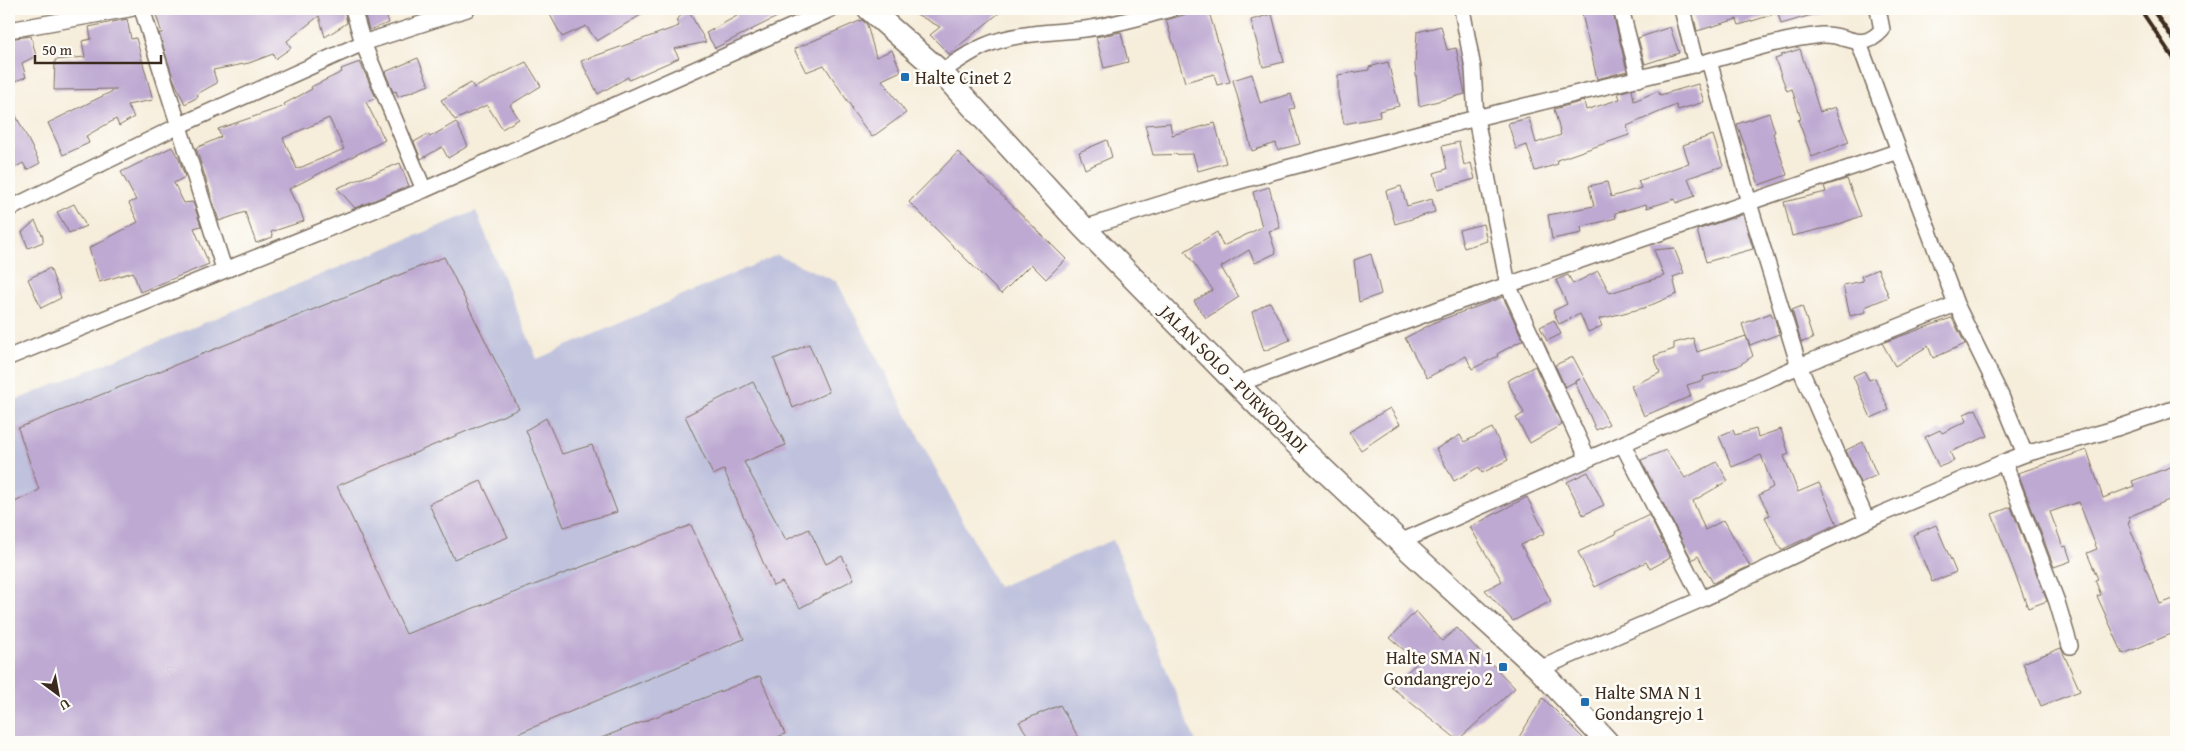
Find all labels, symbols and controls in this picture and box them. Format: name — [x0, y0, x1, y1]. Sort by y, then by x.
scale bar — [35, 32, 161, 64]
text: 50 m — [42, 39, 73, 60]
place label: Halte Cinet 2 — [915, 64, 1012, 91]
marker: Halte Cinet 2 — [899, 71, 911, 83]
street label: JALAN SOLO - PURWODADI — [1152, 297, 1314, 459]
place label: Halte SMA N 1 Gondangrejo 2 — [1384, 644, 1493, 692]
marker: Halte SMA N 1 Gondangrejo 2 — [1497, 661, 1509, 673]
north arrow — [32, 668, 82, 718]
place label: Halte SMA N 1 Gondangrejo 1 — [1595, 679, 1704, 727]
text: U — [55, 694, 74, 716]
marker: Halte SMA N 1 Gondangrejo 1 — [1579, 696, 1591, 708]

